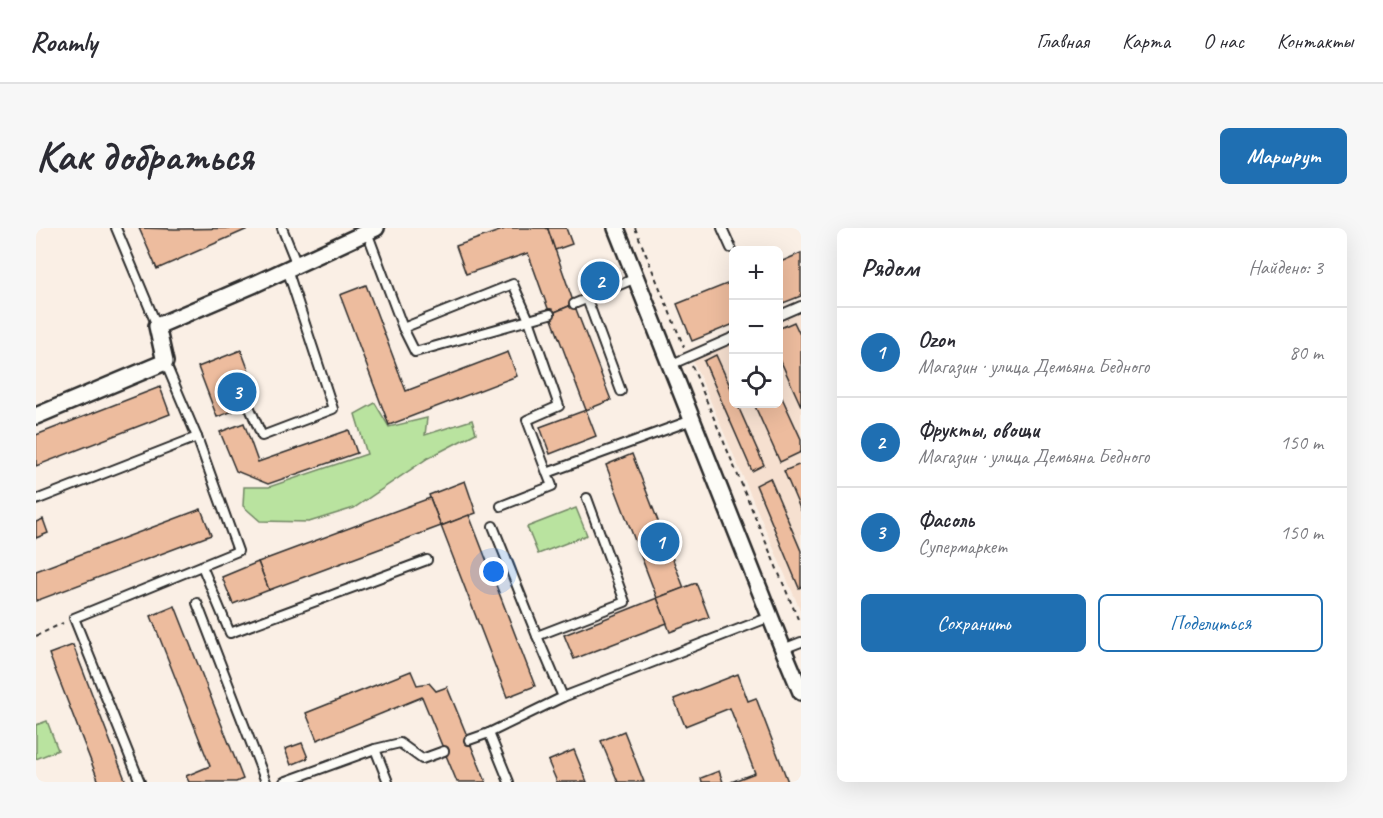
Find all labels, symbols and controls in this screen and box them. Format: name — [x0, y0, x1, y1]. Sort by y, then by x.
text: Roamly — [30, 24, 97, 59]
text: Главная — [1036, 28, 1089, 54]
text: Карта — [1122, 28, 1170, 54]
text: О нас — [1203, 28, 1244, 54]
text: Контакты — [1277, 28, 1353, 54]
button: Маршрут — [1220, 128, 1347, 184]
text: Как добраться — [36, 130, 253, 183]
map controls — [729, 246, 783, 408]
button: + — [729, 246, 783, 300]
text: Рядом — [861, 251, 919, 284]
text: Найдено: 3 — [1248, 255, 1323, 280]
pin: 2 — [580, 259, 620, 304]
button: − — [729, 300, 783, 354]
text: Ozon — [918, 326, 955, 354]
text: 1 — [876, 340, 885, 365]
text: 80 m — [1289, 340, 1323, 365]
button: locate — [729, 354, 783, 408]
text: Магазин · улица Демьяна Бедного — [918, 354, 1149, 379]
pin: 3 — [218, 370, 256, 414]
text: Фрукты, овощи — [918, 416, 1039, 444]
text: 2 — [876, 430, 885, 455]
text: 150 m — [1280, 430, 1323, 455]
text: Магазин · улица Демьяна Бедного — [918, 444, 1149, 469]
text: Фасоль — [918, 506, 974, 534]
pin: 1 — [640, 520, 680, 564]
text: 3 — [876, 520, 885, 545]
text: 150 m — [1280, 520, 1323, 545]
text: Супермаркет — [918, 534, 1007, 559]
your location — [479, 557, 508, 586]
button: Сохранить — [861, 594, 1086, 652]
button: Поделиться — [1098, 594, 1323, 652]

